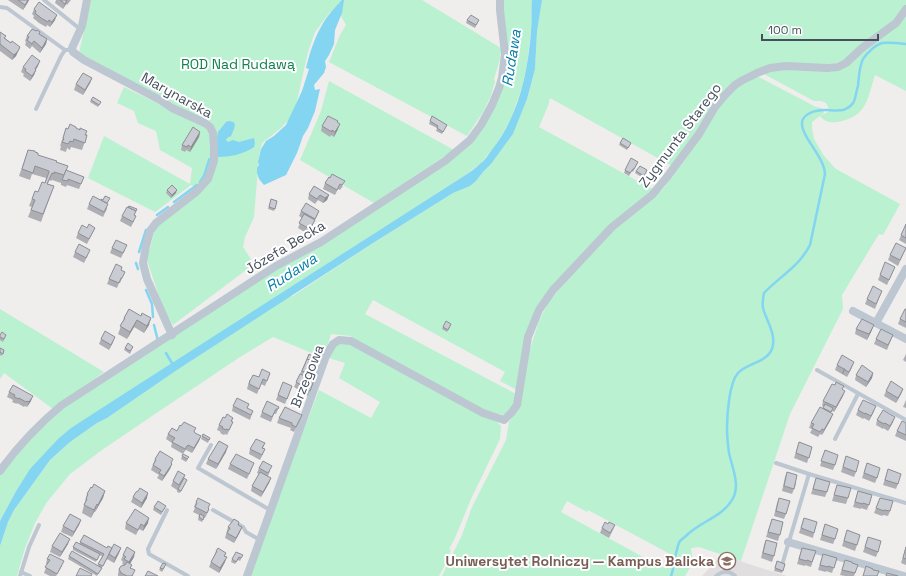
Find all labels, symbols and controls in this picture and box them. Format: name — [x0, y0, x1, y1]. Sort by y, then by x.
scale bar — [762, 16, 878, 42]
text: 100 m — [768, 22, 802, 38]
water label: Rudawa — [497, 28, 525, 88]
park label: ROD Nad Rudawą — [181, 55, 295, 73]
street label: Marynarska — [138, 68, 216, 122]
street label: Zygmunta Starego — [635, 79, 725, 191]
street label: Józefa Becka — [242, 216, 328, 278]
water label: Rudawa — [262, 248, 321, 296]
street label: Brzegowa — [286, 342, 328, 410]
school or university icon: Uniwersytet Rolniczy — Kampus Balicka — [717, 551, 737, 571]
place label: Uniwersytet Rolniczy — Kampus Balicka — [446, 552, 714, 570]

